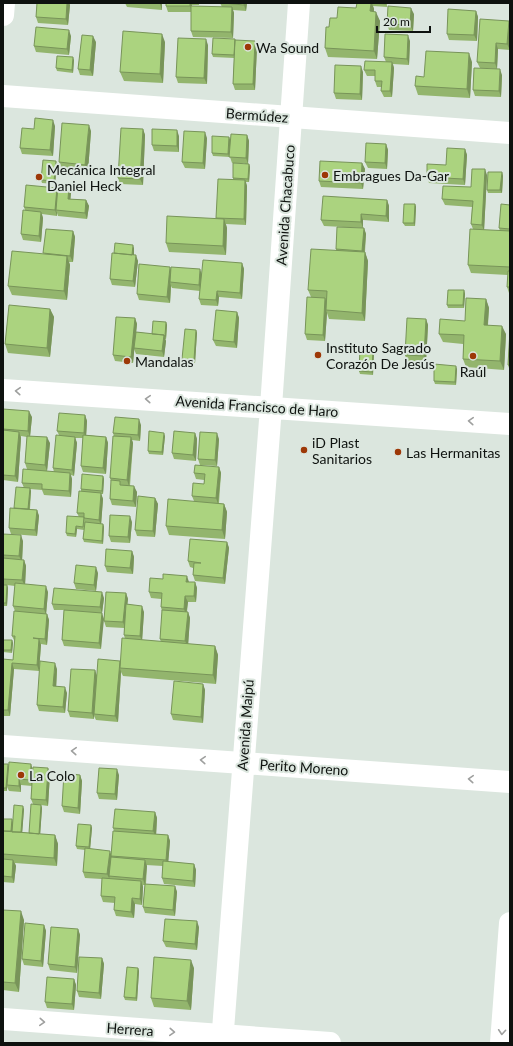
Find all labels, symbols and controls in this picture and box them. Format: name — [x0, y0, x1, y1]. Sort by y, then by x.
scale bar — [377, 8, 430, 34]
text: 20 m — [383, 14, 410, 29]
place label: Wa Sound — [256, 39, 319, 56]
marker: Wa Sound — [243, 42, 253, 52]
street label: Bermúdez — [225, 104, 289, 126]
street label: Avenida Chacabuco — [272, 144, 298, 266]
place label: Mecánica Integral Daniel Heck — [47, 161, 156, 194]
place label: Embragues Da-Gar — [333, 167, 449, 184]
marker: Embragues Da-Gar — [320, 170, 330, 180]
marker: Mecánica Integral Daniel Heck — [34, 172, 44, 182]
place label: Instituto Sagrado Corazón De Jesús — [326, 339, 435, 372]
marker: Instituto Sagrado Corazón De Jesús — [313, 350, 323, 360]
marker: Raúl — [468, 351, 478, 361]
place label: Mandalas — [135, 353, 194, 370]
marker: Mandalas — [122, 356, 132, 366]
place label: Raúl — [460, 363, 486, 380]
one-way arrow — [15, 386, 21, 395]
street label: Avenida Francisco de Haro — [175, 392, 339, 420]
one-way arrow — [145, 395, 151, 404]
one-way arrow — [468, 417, 474, 426]
place label: iD Plast Sanitarios — [312, 434, 372, 467]
place label: Las Hermanitas — [406, 444, 500, 461]
marker: iD Plast Sanitarios — [299, 445, 309, 455]
marker: Las Hermanitas — [393, 447, 403, 457]
street label: Avenida Maipú — [233, 679, 257, 771]
one-way arrow — [71, 747, 77, 756]
street label: Perito Moreno — [259, 755, 349, 779]
one-way arrow — [200, 756, 207, 765]
place label: La Colo — [29, 767, 75, 784]
marker: La Colo — [16, 770, 26, 780]
one-way arrow — [468, 775, 474, 784]
one-way arrow — [39, 1018, 45, 1027]
street label: Herrera — [106, 1019, 154, 1039]
one-way arrow — [169, 1027, 175, 1036]
one-way arrow — [498, 1029, 507, 1035]

